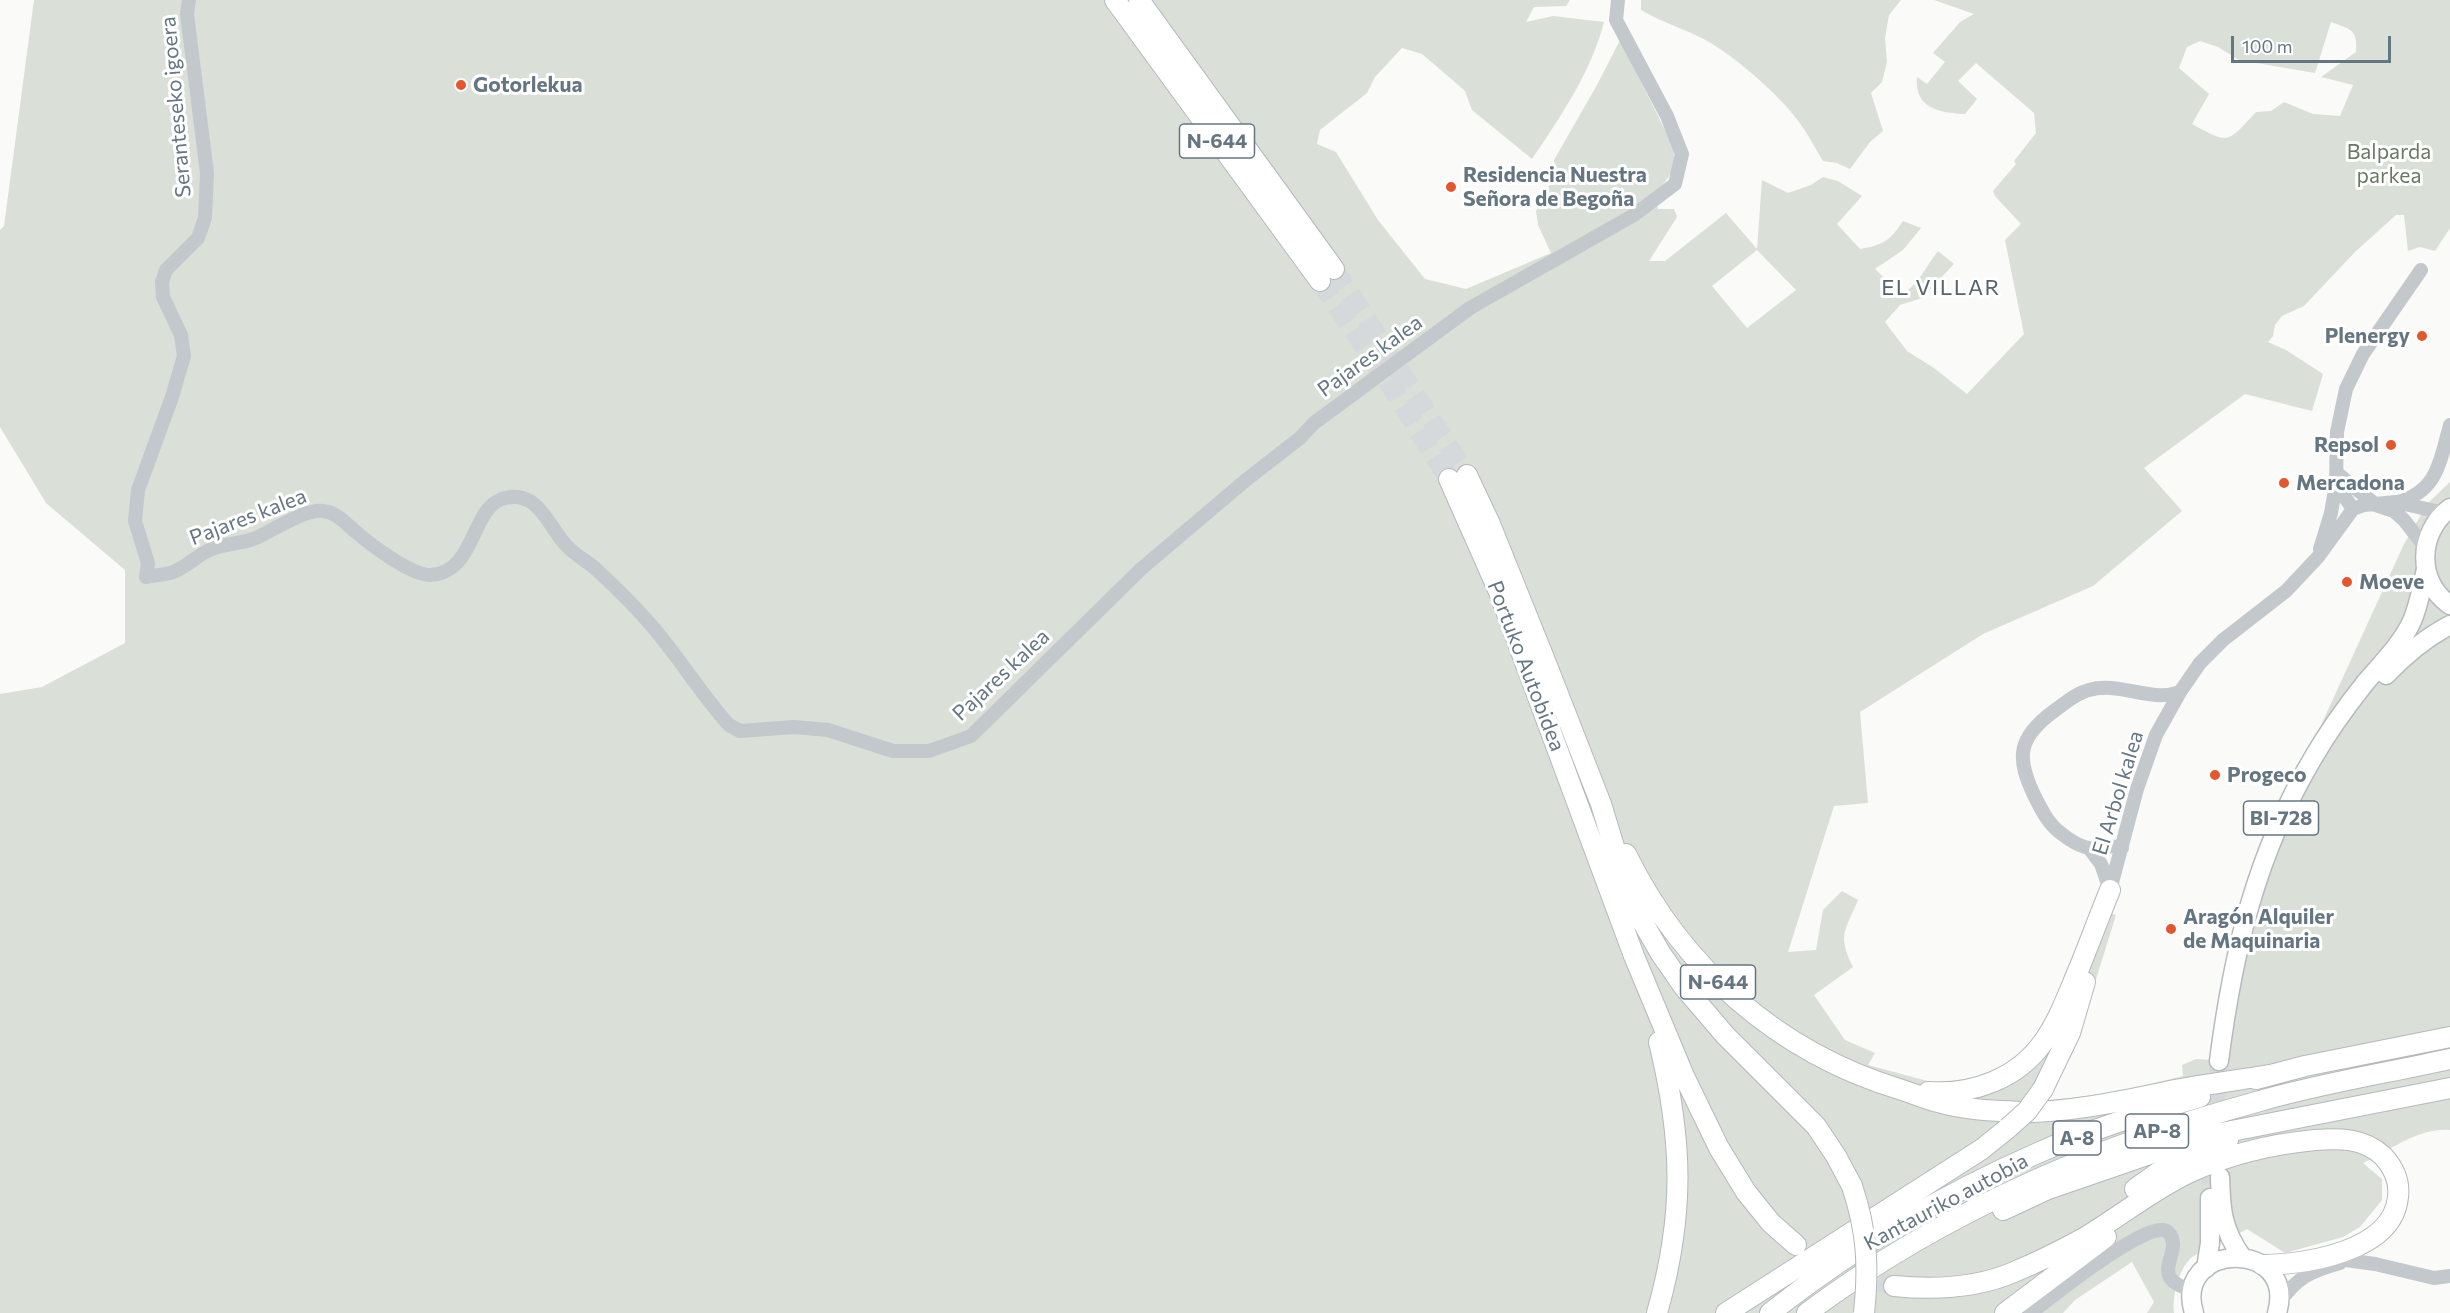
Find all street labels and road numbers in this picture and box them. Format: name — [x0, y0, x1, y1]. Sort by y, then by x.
street label: Seranteseko igoera — [156, 15, 196, 199]
road number: N-644 — [1180, 124, 1254, 158]
street label: Pajares kalea — [1313, 310, 1427, 402]
street label: Pajares kalea — [186, 483, 310, 551]
street label: Portuko Autobidea — [1482, 577, 1570, 755]
street label: Pajares kalea — [947, 624, 1055, 726]
street label: El Arbol kalea — [2087, 728, 2149, 858]
road number: BI-728 — [2244, 801, 2318, 835]
road number: N-644 — [1680, 965, 1756, 999]
road number: AP-8 — [2126, 1114, 2188, 1148]
road number: A-8 — [2053, 1121, 2101, 1155]
street label: Kantauriko autobia — [1860, 1148, 2032, 1256]

